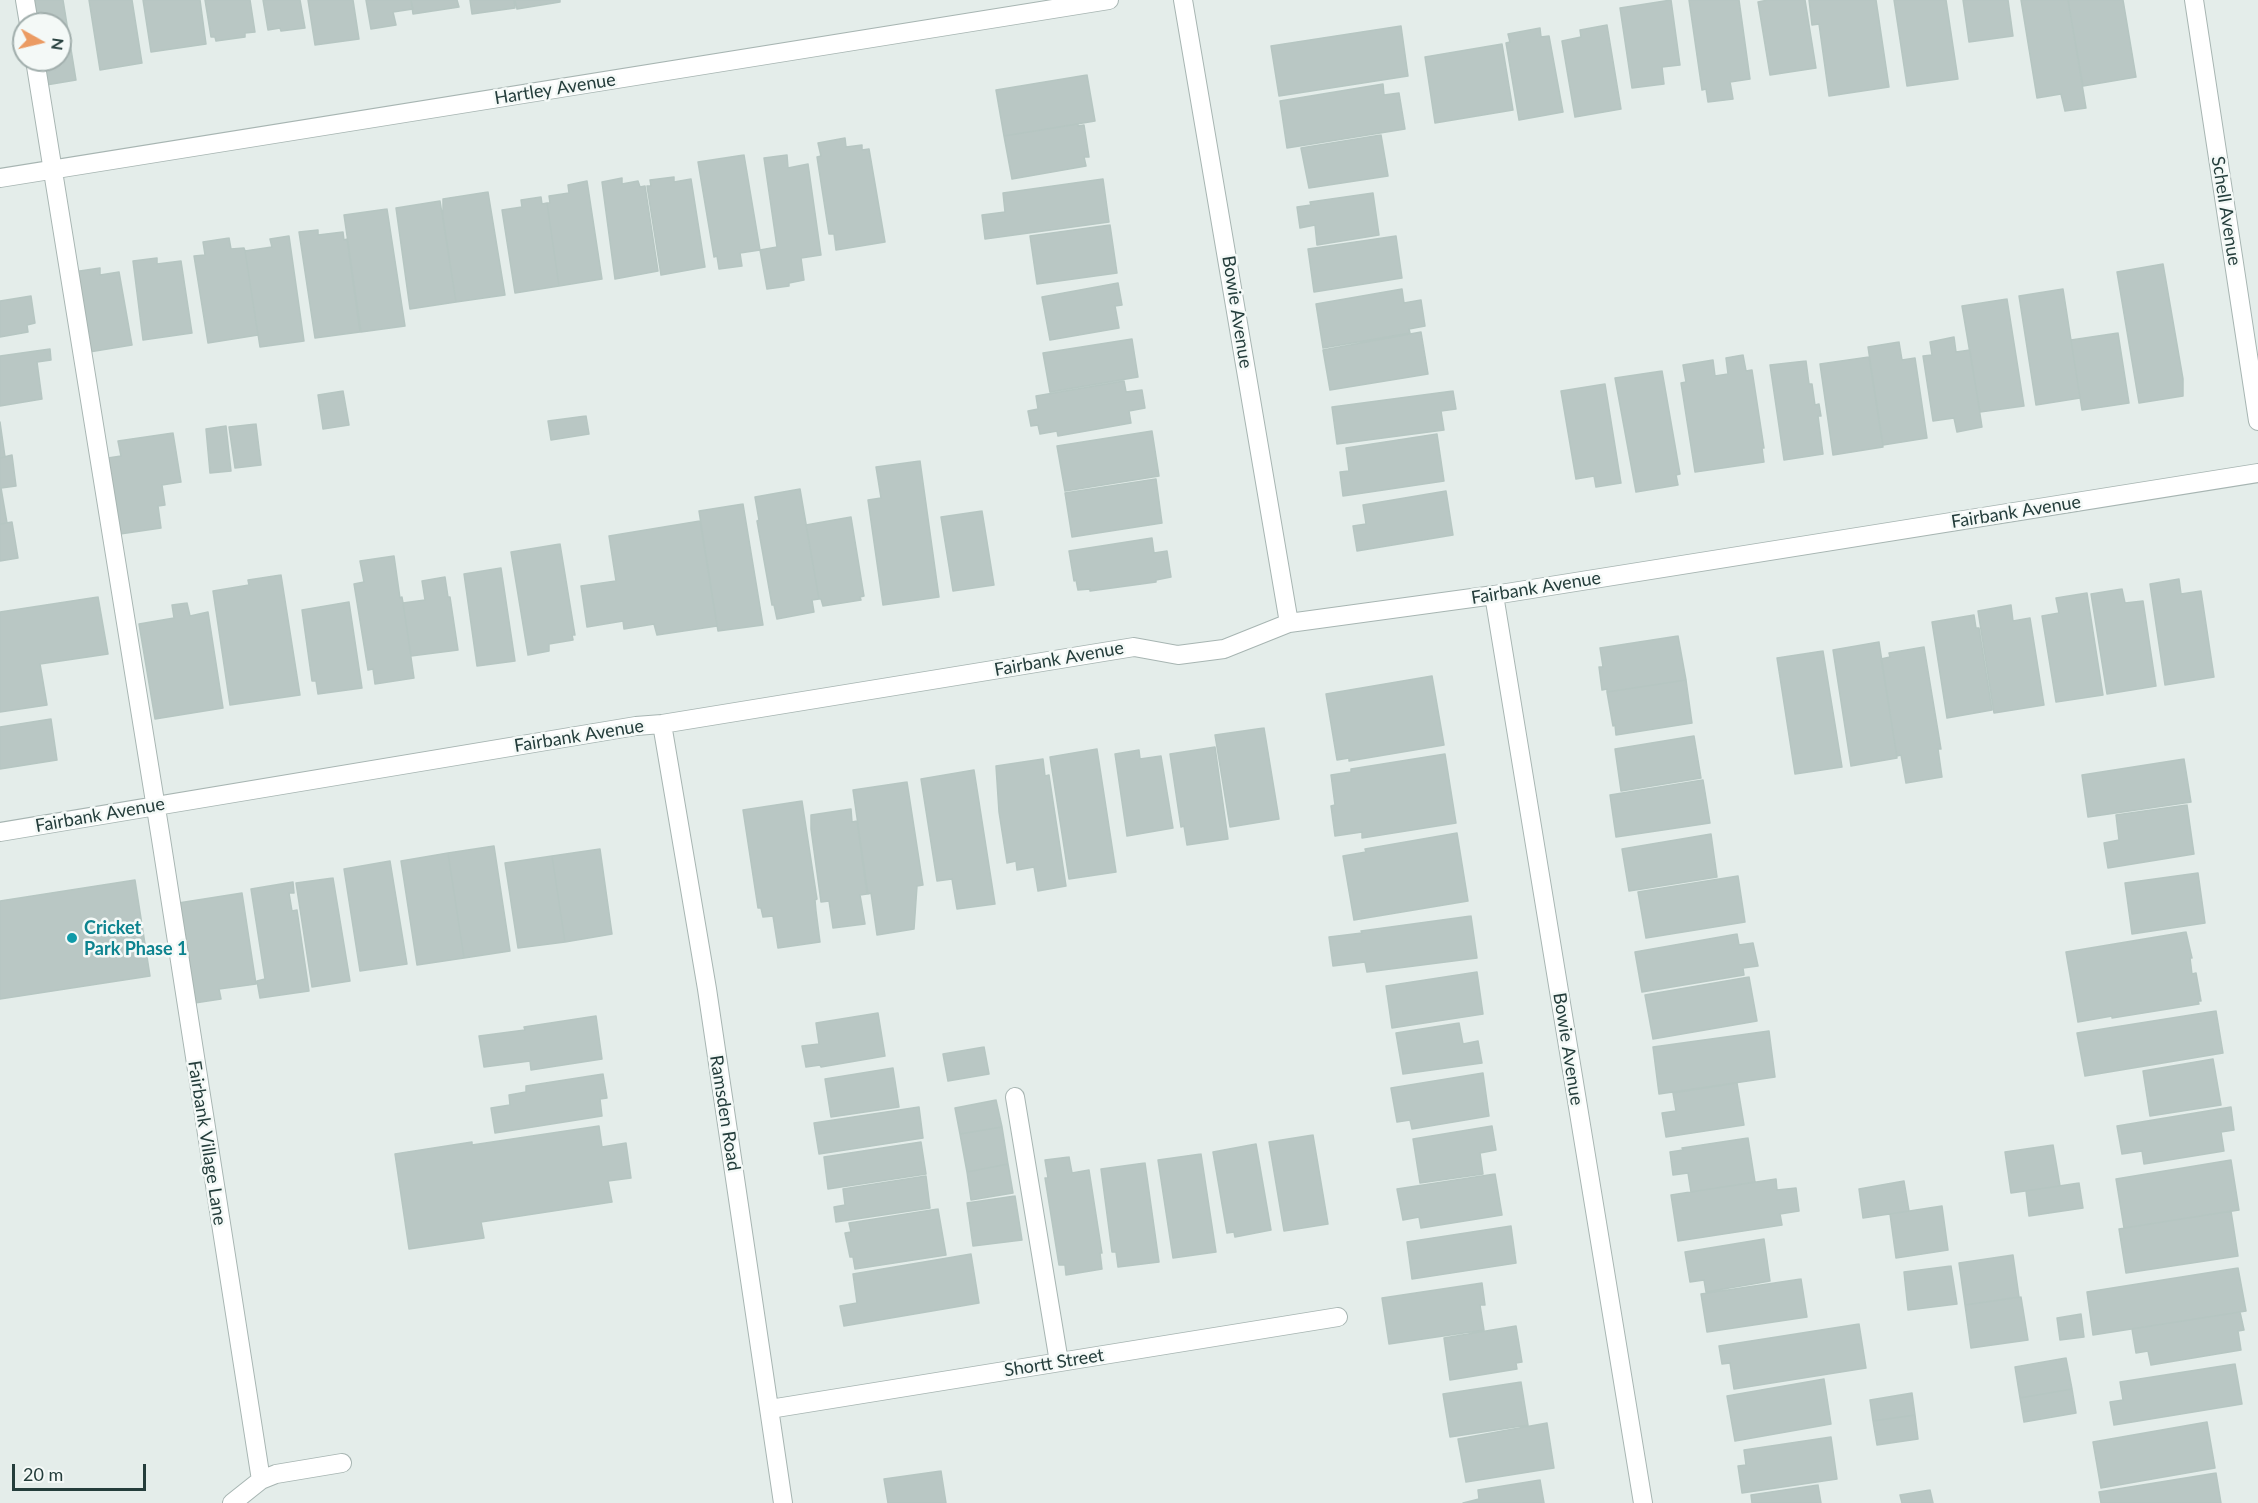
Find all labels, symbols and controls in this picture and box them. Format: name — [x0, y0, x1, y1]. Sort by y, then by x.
north arrow — [12, 12, 72, 72]
text: N — [48, 37, 69, 52]
street label: Hartley Avenue — [493, 69, 617, 109]
street label: Schell Avenue — [2207, 155, 2245, 267]
street label: Bowie Avenue — [1217, 254, 1257, 370]
street label: Fairbank Avenue — [1950, 491, 2082, 533]
street label: Fairbank Avenue — [1470, 567, 1602, 609]
street label: Fairbank Avenue — [993, 637, 1125, 681]
street label: Fairbank Avenue — [513, 715, 645, 757]
street label: Fairbank Avenue — [34, 793, 166, 837]
place label: Cricket Park Phase 1 — [84, 917, 187, 960]
marker: Cricket Park Phase 1 — [65, 931, 79, 945]
street label: Bowie Avenue — [1548, 991, 1588, 1107]
street label: Ramsden Road — [705, 1054, 745, 1172]
street label: Fairbank Village Lane — [183, 1059, 231, 1227]
street label: Shortt Street — [1003, 1344, 1105, 1382]
scale bar — [15, 1452, 148, 1490]
text: 20 m — [23, 1463, 63, 1485]

